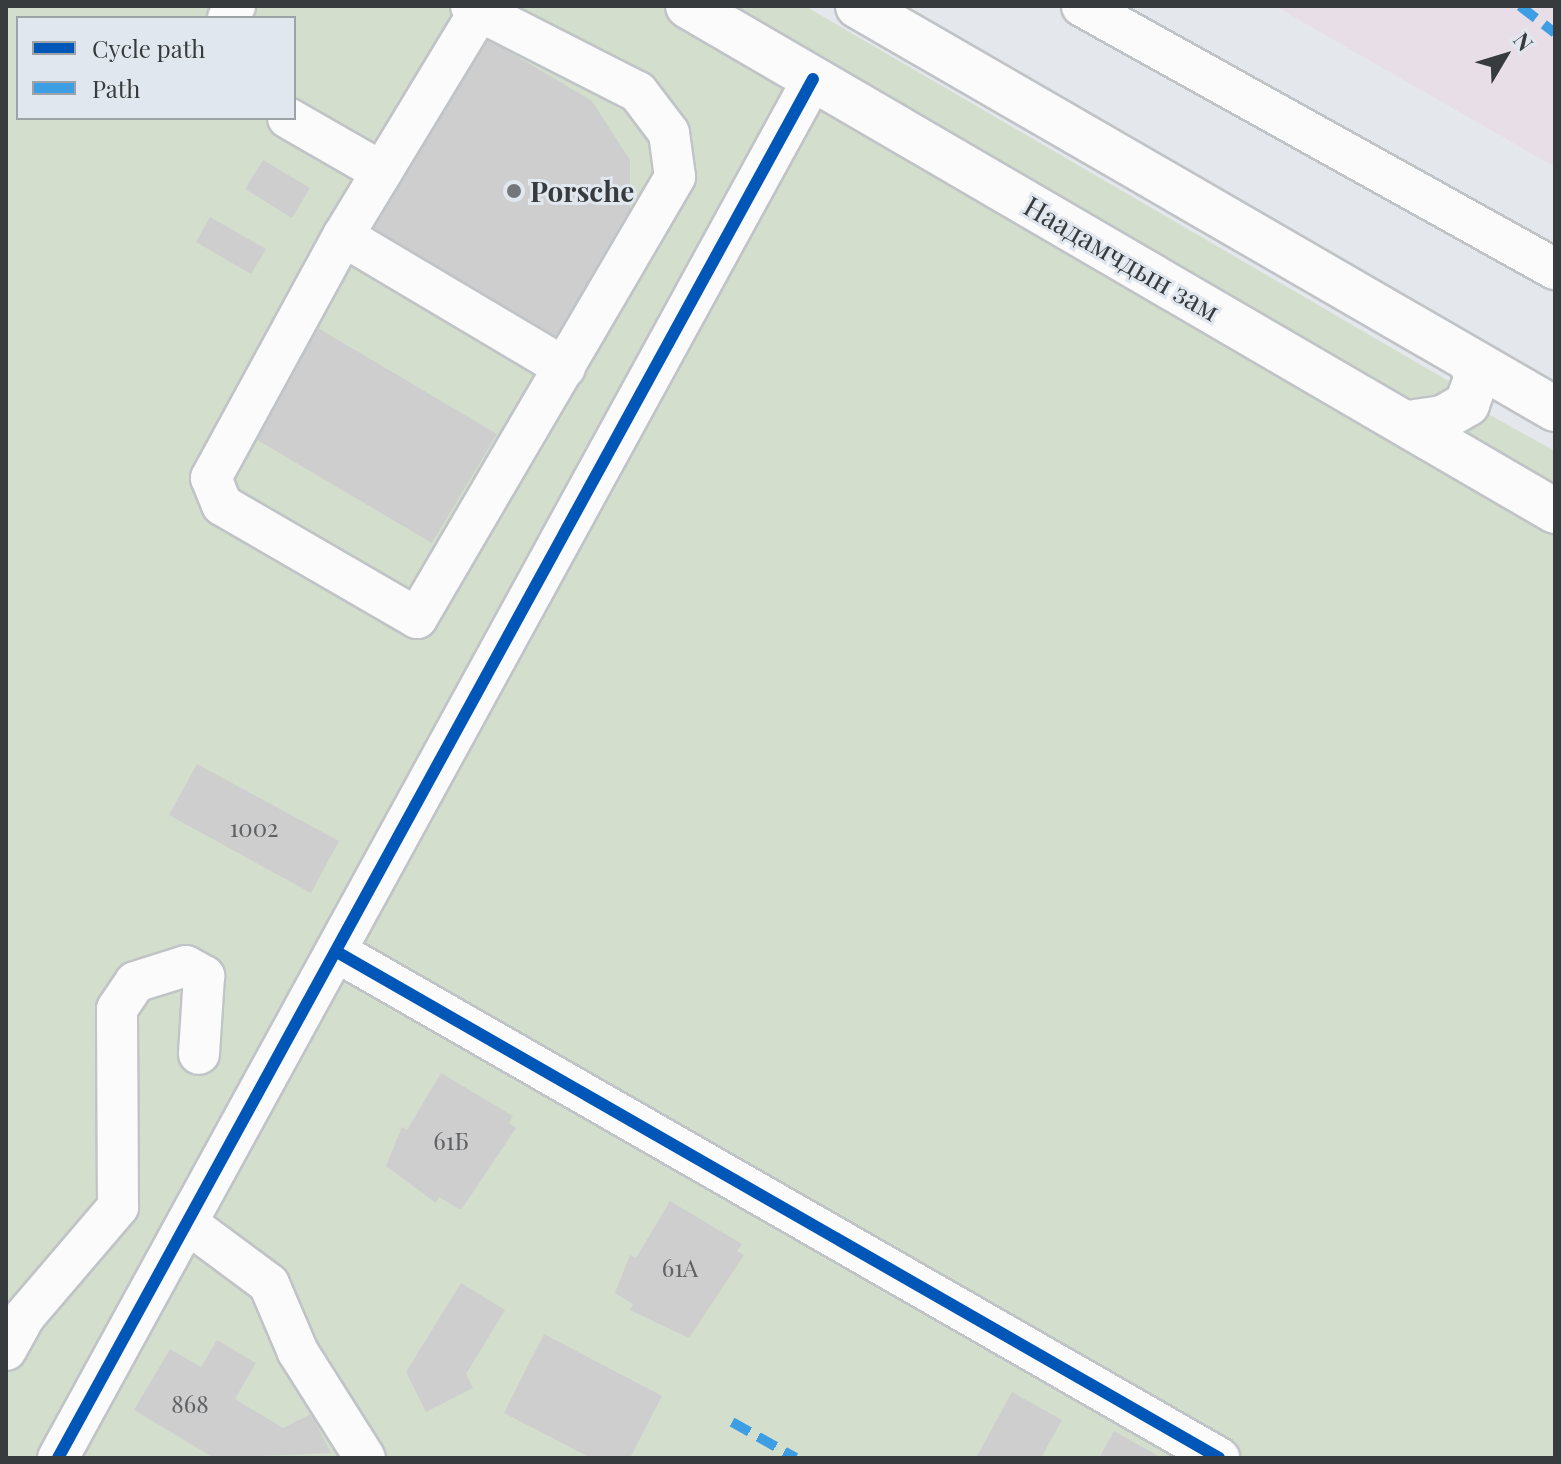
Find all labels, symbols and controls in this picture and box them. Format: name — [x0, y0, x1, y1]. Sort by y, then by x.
legend — [16, 16, 296, 120]
north arrow — [1465, 16, 1545, 96]
text: N — [1507, 26, 1541, 57]
text: Cycle path — [92, 32, 205, 64]
text: Path — [92, 72, 140, 104]
place label: Porsche — [530, 174, 634, 208]
marker: Porsche — [505, 182, 523, 200]
street label: Наадамчдын зам — [1018, 188, 1226, 328]
house number: 1002 — [229, 814, 279, 842]
house number: 61Б — [433, 1127, 469, 1155]
house number: 61А — [662, 1254, 698, 1282]
house number: 868 — [171, 1390, 209, 1418]

